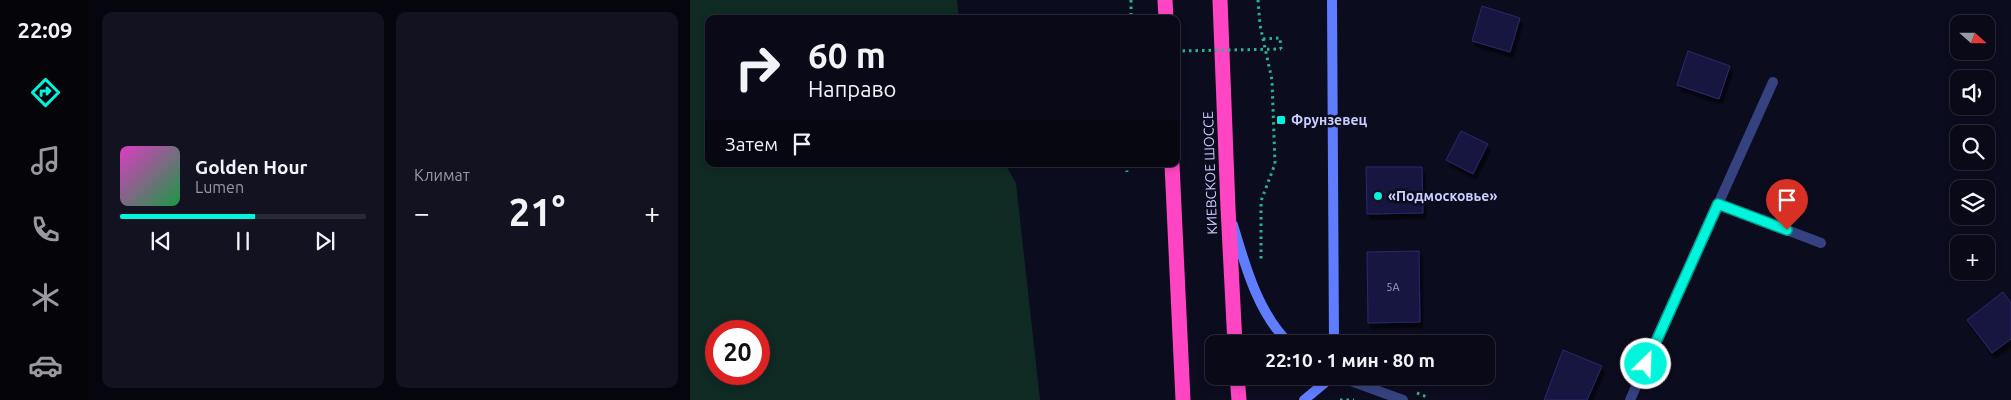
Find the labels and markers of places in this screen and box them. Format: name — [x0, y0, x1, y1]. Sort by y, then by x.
place label: Фрунзевец — [1291, 112, 1367, 128]
marker: Фрунзевец — [1275, 114, 1287, 126]
pin — [1766, 179, 1808, 230]
place label: «Подмосковье» — [1388, 188, 1497, 204]
marker: «Подмосковье» — [1372, 190, 1384, 202]

